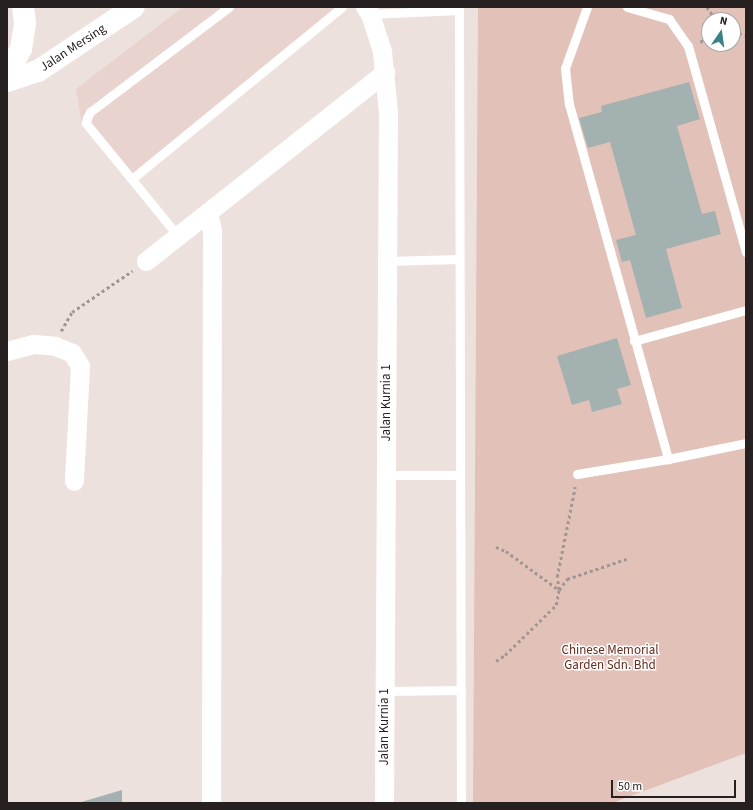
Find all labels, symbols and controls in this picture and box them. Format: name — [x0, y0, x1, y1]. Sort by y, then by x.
north arrow — [701, 12, 741, 52]
text: N — [718, 13, 729, 29]
street label: Jalan Mersing — [37, 21, 109, 75]
street label: Jalan Kurnia 1 — [378, 364, 394, 442]
park label: Chinese Memorial Garden Sdn. Bhd — [561, 643, 659, 674]
street label: Jalan Kurnia 1 — [376, 688, 392, 766]
scale bar — [613, 772, 738, 798]
text: 50 m — [618, 778, 642, 795]

